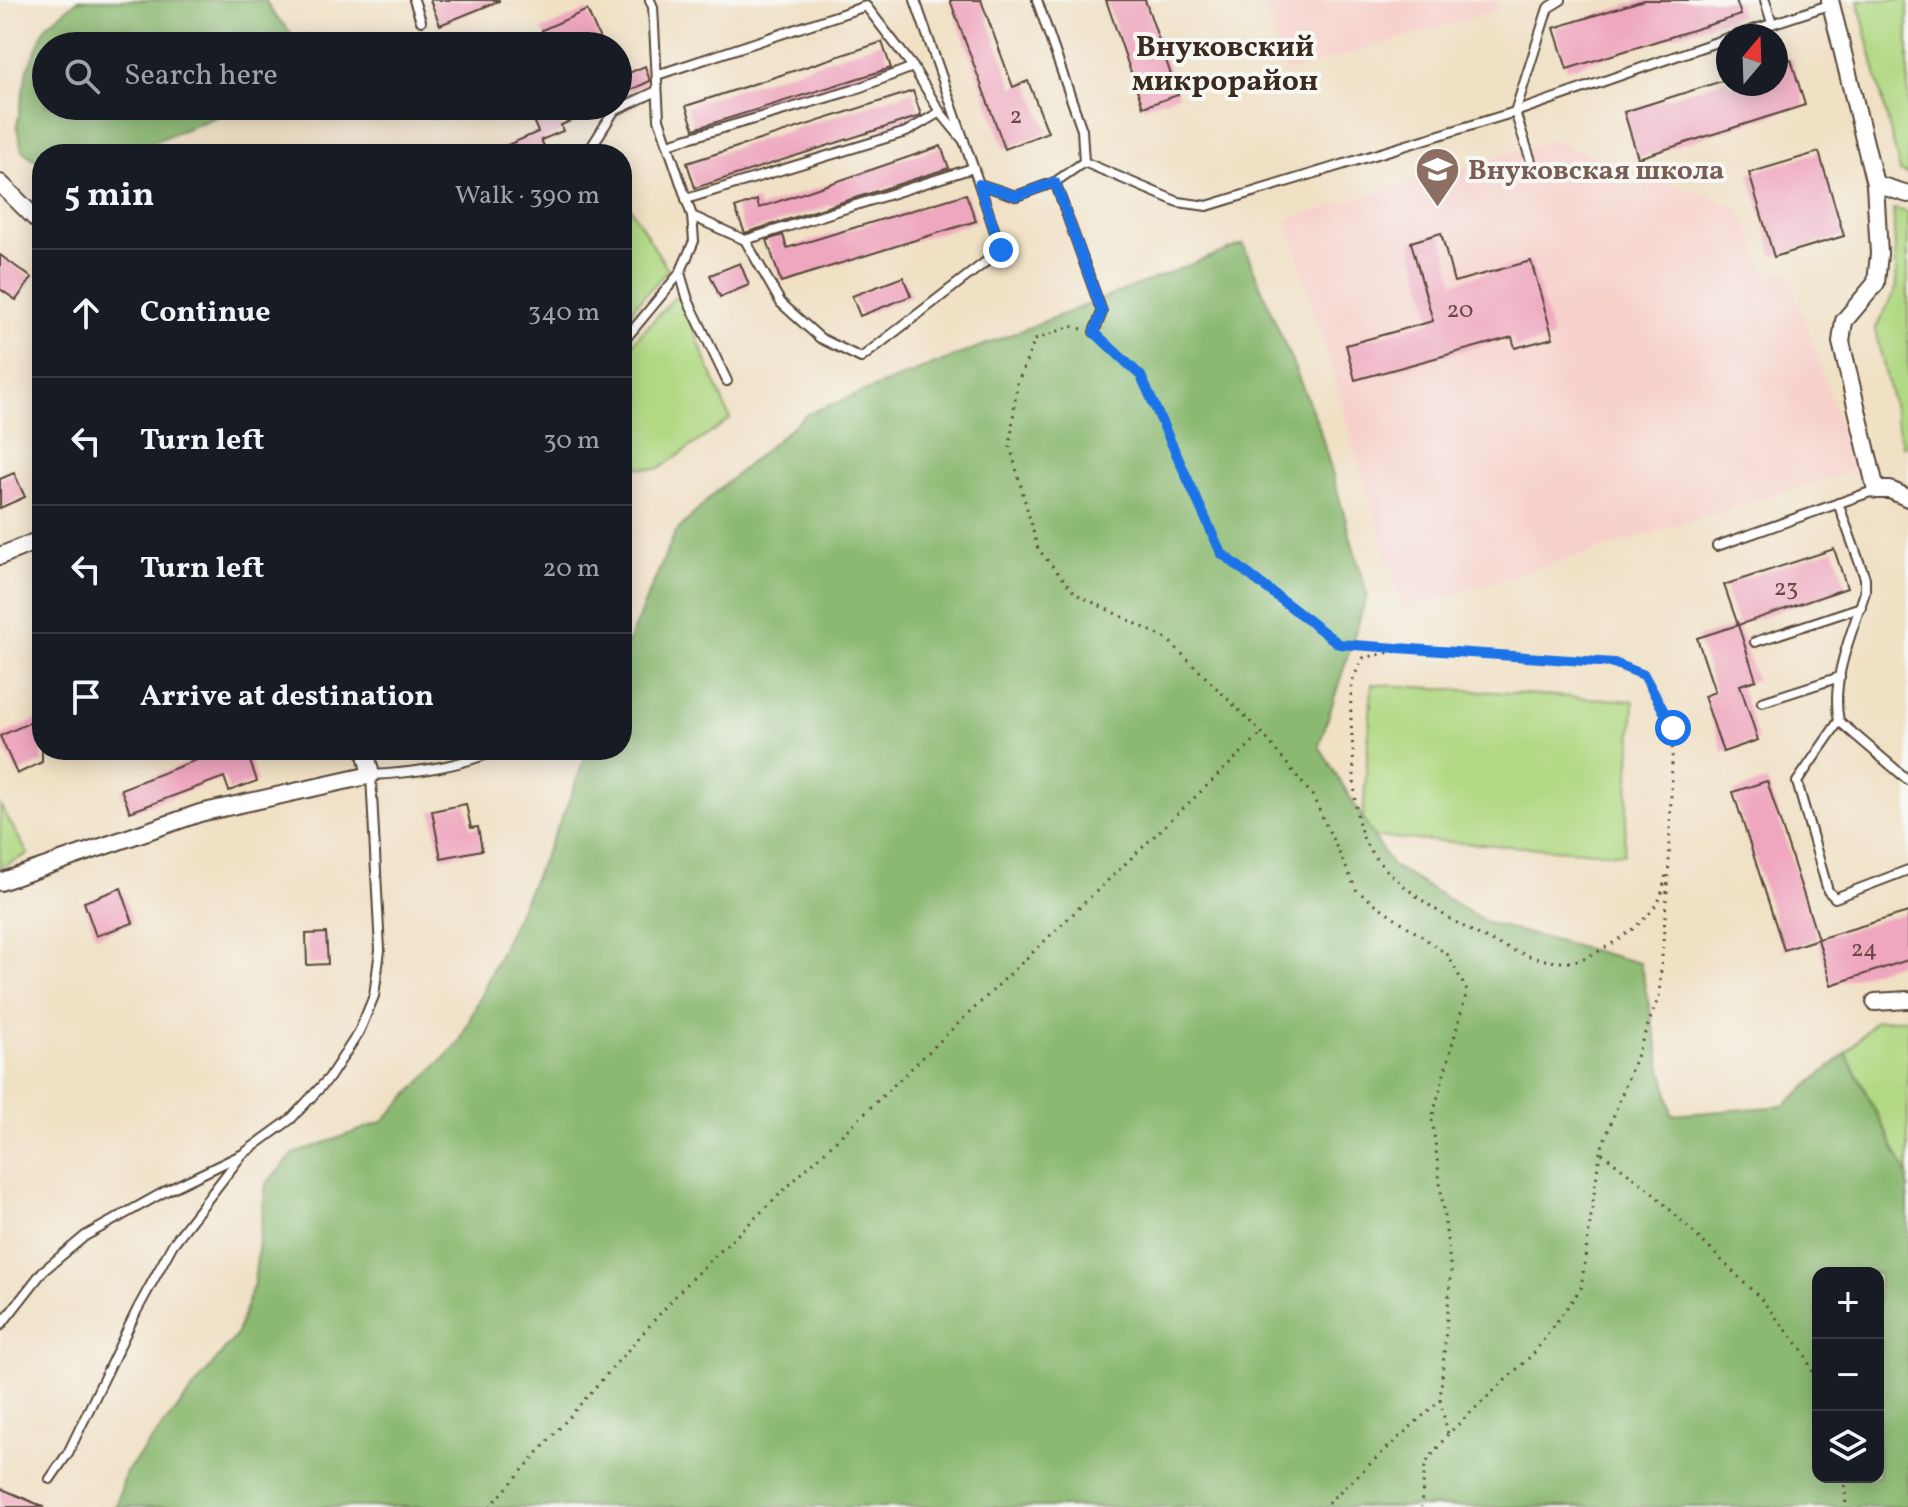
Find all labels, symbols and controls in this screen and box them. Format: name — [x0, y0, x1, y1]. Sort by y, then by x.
north arrow — [1716, 24, 1788, 96]
district label: Внуковский микрорайон — [1132, 27, 1318, 103]
search box — [32, 32, 632, 120]
icon: search — [60, 54, 104, 98]
text: Search here — [124, 55, 278, 97]
house number: 2 — [1010, 100, 1022, 134]
school or university icon: Внуковская школа — [1413, 145, 1461, 208]
place label: Внуковская школа — [1468, 152, 1724, 191]
text: 5 min — [64, 173, 154, 220]
text: Walk · 390 m — [455, 178, 600, 214]
route end — [983, 232, 1019, 268]
icon: ahead — [64, 291, 108, 335]
text: Continue — [140, 292, 271, 334]
house number: 20 — [1446, 294, 1474, 328]
text: 340 m — [528, 295, 600, 331]
icon: left — [64, 419, 108, 463]
text: Turn left — [140, 420, 264, 462]
text: 30 m — [543, 423, 600, 459]
icon: left — [64, 547, 108, 591]
text: Turn left — [140, 548, 264, 590]
text: 20 m — [542, 551, 600, 587]
house number: 23 — [1774, 572, 1798, 606]
icon: arrive — [64, 675, 108, 719]
text: Arrive at destination — [140, 676, 434, 718]
route start — [1655, 710, 1691, 746]
house number: 24 — [1851, 933, 1877, 967]
map controls — [1812, 1267, 1884, 1483]
button: + — [1812, 1267, 1884, 1339]
button: − — [1812, 1339, 1884, 1411]
button: layers — [1812, 1411, 1884, 1483]

